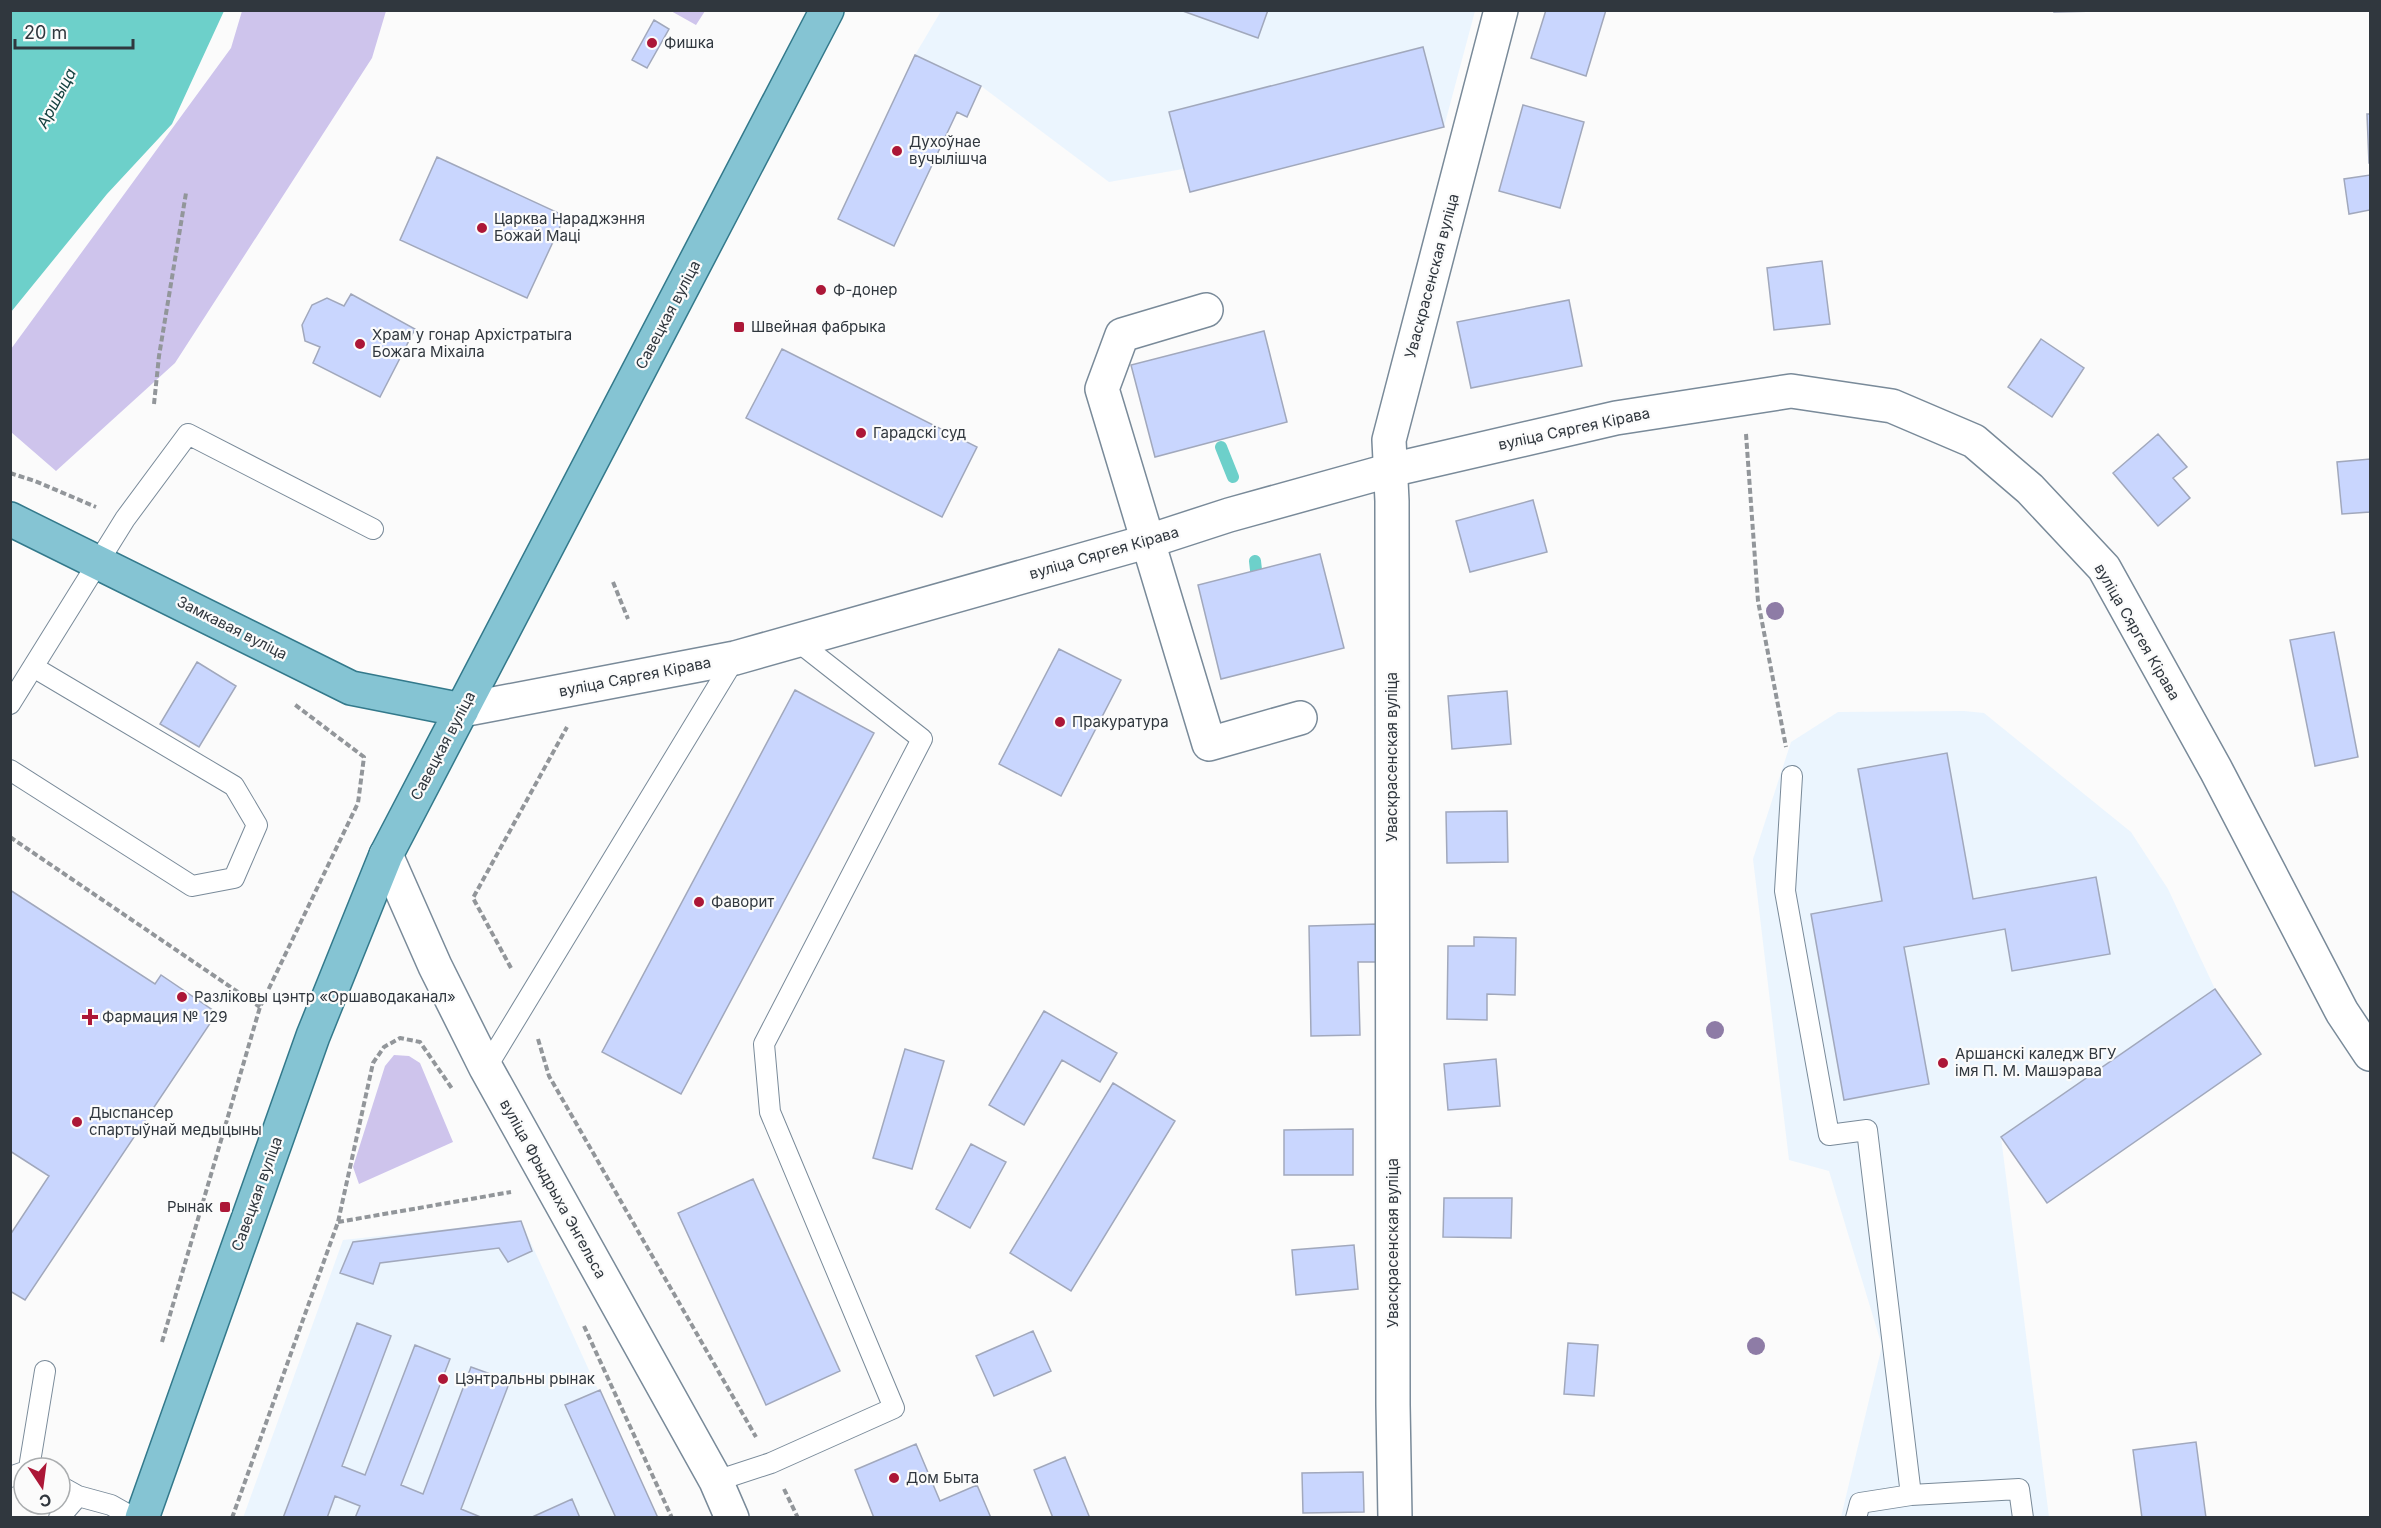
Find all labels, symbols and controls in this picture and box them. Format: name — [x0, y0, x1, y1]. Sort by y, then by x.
scale bar — [15, 12, 134, 50]
text: 20 m — [24, 22, 67, 43]
place label: Фишка — [664, 33, 714, 52]
marker: Фишка — [645, 36, 659, 50]
water label: Аршыца — [31, 64, 80, 132]
place label: Духоўнае вучылішча — [909, 132, 987, 168]
marker: Духоўнае вучылішча — [890, 144, 904, 158]
street label: Уваскрасенская вуліца — [1400, 191, 1463, 360]
place label: Царква Нараджэння Божай Маці — [494, 209, 645, 245]
marker: Царква Нараджэння Божай Маці — [475, 221, 489, 235]
street label: Савецкая вуліца — [631, 257, 704, 372]
place label: Ф-донер — [833, 280, 898, 299]
marker: Ф-донер — [814, 283, 828, 297]
place label: Швейная фабрыка — [751, 317, 886, 336]
marker: Швейная фабрыка — [732, 320, 746, 334]
place label: Храм у гонар Архістратыга Божага Міхаіла — [372, 325, 572, 361]
marker: Храм у гонар Архістратыга Божага Міхаіла — [353, 337, 367, 351]
street label: вуліца Сяргея Кірава — [1496, 403, 1652, 454]
place label: Гарадскі суд — [873, 423, 966, 442]
marker: Гарадскі суд — [854, 426, 868, 440]
street label: вуліца Сяргея Кірава — [1027, 522, 1181, 583]
street label: вуліца Сяргея Кірава — [2091, 560, 2184, 703]
street label: Замкавая вуліца — [174, 592, 290, 664]
street label: вуліца Сяргея Кірава — [557, 652, 713, 701]
street label: Уваскрасенская вуліца — [1382, 672, 1401, 842]
street label: Савецкая вуліца — [406, 688, 479, 803]
place label: Пракуратура — [1072, 712, 1169, 731]
marker: Пракуратура — [1053, 715, 1067, 729]
place label: Фаворит — [711, 892, 774, 911]
marker: Фаворит — [692, 895, 706, 909]
place label: Разліковы цэнтр «Оршаводаканал» — [194, 987, 456, 1006]
marker: Разліковы цэнтр «Оршаводаканал» — [175, 990, 189, 1004]
place label: Фармация № 129 — [102, 1007, 228, 1026]
marker: Фармация № 129 — [83, 1010, 97, 1024]
place label: Аршанскі каледж ВГУ імя П. М. Машэрава — [1955, 1044, 2117, 1080]
marker: Аршанскі каледж ВГУ імя П. М. Машэрава — [1936, 1056, 1950, 1070]
street label: вуліца Фрыдрыха Энгельса — [496, 1096, 611, 1282]
place label: Дыспансер спартыўнай медыцыны — [89, 1103, 262, 1139]
marker: Дыспансер спартыўнай медыцыны — [70, 1115, 84, 1129]
street label: Савецкая вуліца — [227, 1134, 286, 1254]
street label: Уваскрасенская вуліца — [1383, 1158, 1402, 1328]
place label: Рынак — [167, 1197, 213, 1216]
marker: Рынак — [218, 1200, 232, 1214]
place label: Цэнтральны рынак — [455, 1369, 595, 1388]
marker: Цэнтральны рынак — [436, 1372, 450, 1386]
north arrow — [12, 1456, 72, 1516]
place label: Дом Быта — [906, 1468, 979, 1487]
marker: Дом Быта — [887, 1471, 901, 1485]
text: С — [37, 1490, 53, 1512]

